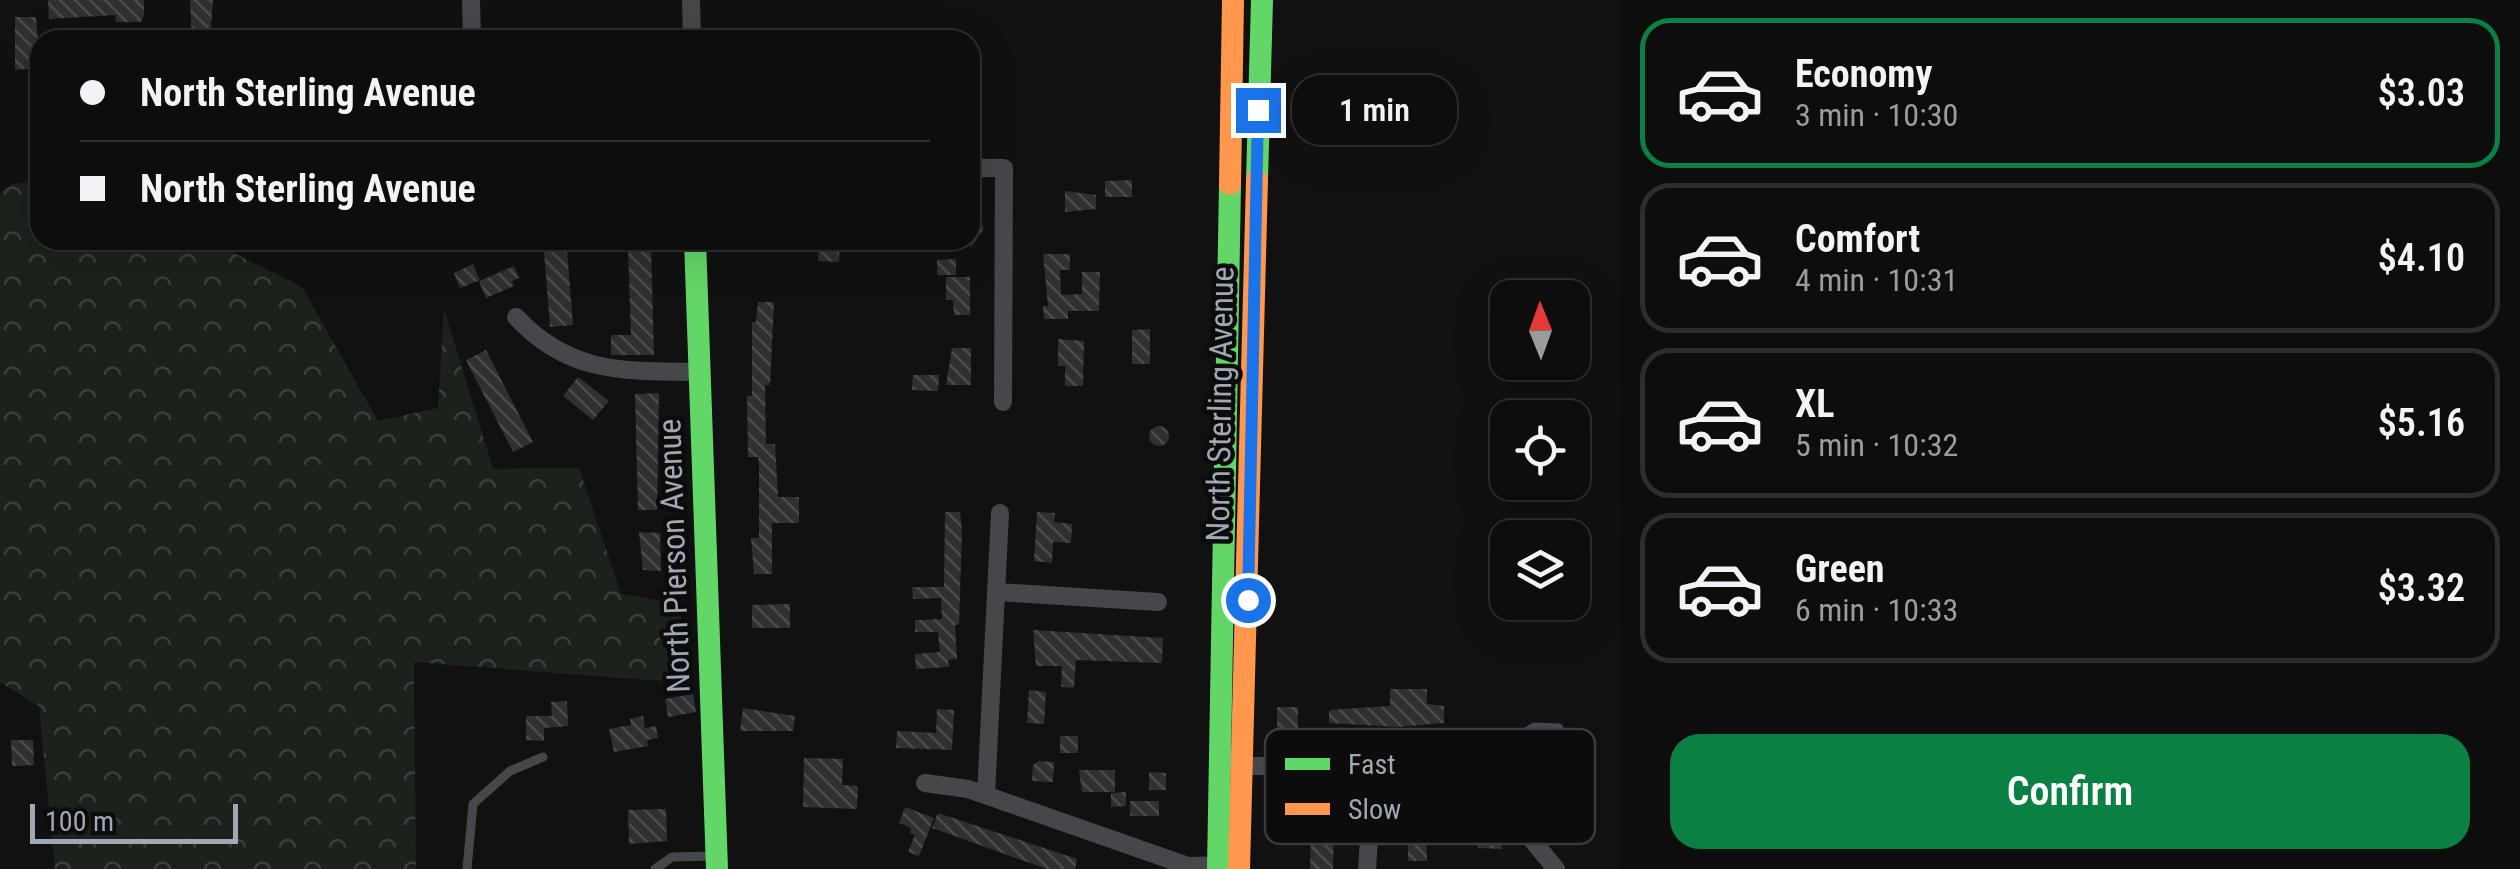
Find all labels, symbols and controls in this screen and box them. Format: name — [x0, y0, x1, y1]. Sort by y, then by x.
icon: car — [1675, 48, 1765, 138]
text: Economy — [1795, 52, 1932, 96]
text: North Sterling Avenue — [140, 71, 476, 115]
text: $3.03 — [2378, 71, 2465, 115]
callout: 1 min — [1293, 75, 1458, 145]
route end — [1236, 88, 1281, 133]
text: 1 min — [1339, 91, 1410, 129]
text: 3 min · 10:30 — [1795, 96, 1958, 134]
text: North Sterling Avenue — [140, 167, 476, 211]
icon: car — [1675, 213, 1765, 303]
text: Comfort — [1795, 217, 1920, 261]
text: $4.10 — [2378, 236, 2465, 280]
text: 4 min · 10:31 — [1795, 261, 1958, 299]
street label: North Sterling Avenue — [1199, 266, 1241, 542]
north arrow — [1490, 280, 1590, 380]
map controls — [1490, 280, 1590, 620]
icon: car — [1675, 378, 1765, 468]
text: XL — [1795, 382, 1834, 426]
button: locate — [1490, 400, 1590, 500]
text: $5.16 — [2378, 401, 2465, 445]
street label: North Pierson Avenue — [650, 418, 698, 694]
text: 5 min · 10:32 — [1795, 426, 1958, 464]
button: layers — [1490, 520, 1590, 620]
icon: car — [1675, 543, 1765, 633]
text: Green — [1795, 547, 1885, 591]
text: $3.32 — [2378, 566, 2465, 610]
route start — [1226, 578, 1271, 623]
text: 6 min · 10:33 — [1795, 591, 1958, 629]
legend — [1265, 729, 1595, 844]
button: Confirm — [1670, 734, 2470, 849]
text: Fast — [1348, 748, 1395, 781]
text: Slow — [1348, 793, 1401, 826]
scale bar — [30, 799, 238, 844]
text: 100 m — [45, 805, 114, 838]

